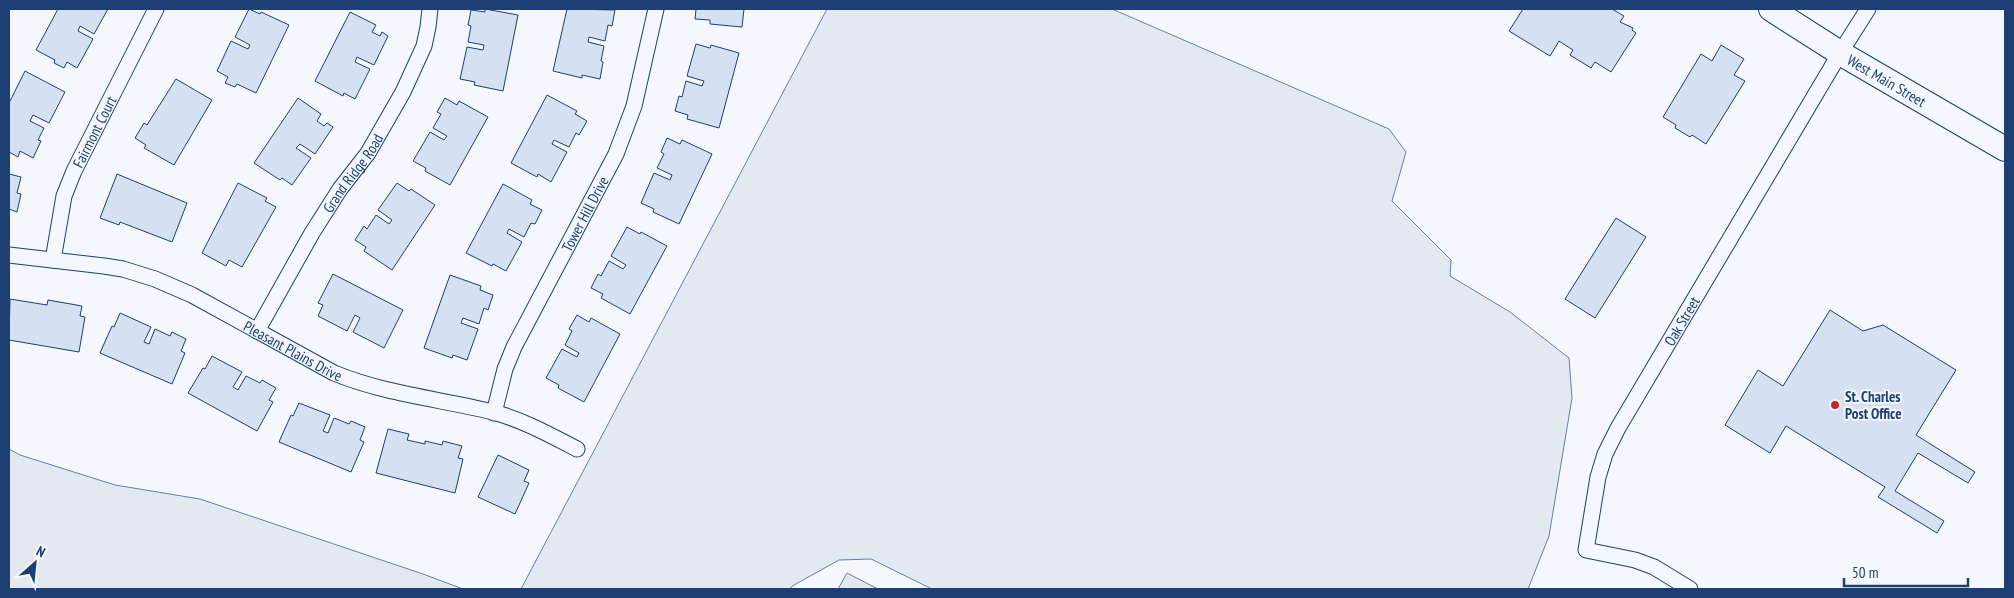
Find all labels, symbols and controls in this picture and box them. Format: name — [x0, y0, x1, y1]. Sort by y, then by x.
street label: West Main Street — [1844, 50, 1930, 111]
street label: Fairmont Court — [68, 93, 120, 171]
street label: Grand Ridge Road — [318, 130, 387, 216]
street label: Tower Hill Drive — [557, 173, 612, 255]
street label: Oak Street — [1659, 293, 1703, 349]
street label: Pleasant Plains Drive — [241, 316, 345, 385]
place label: St. Charles Post Office — [1845, 387, 1902, 423]
marker: St. Charles Post Office — [1829, 399, 1841, 411]
north arrow — [10, 538, 60, 588]
text: N — [33, 542, 48, 561]
scale bar — [1844, 556, 1968, 588]
text: 50 m — [1852, 563, 1878, 582]

